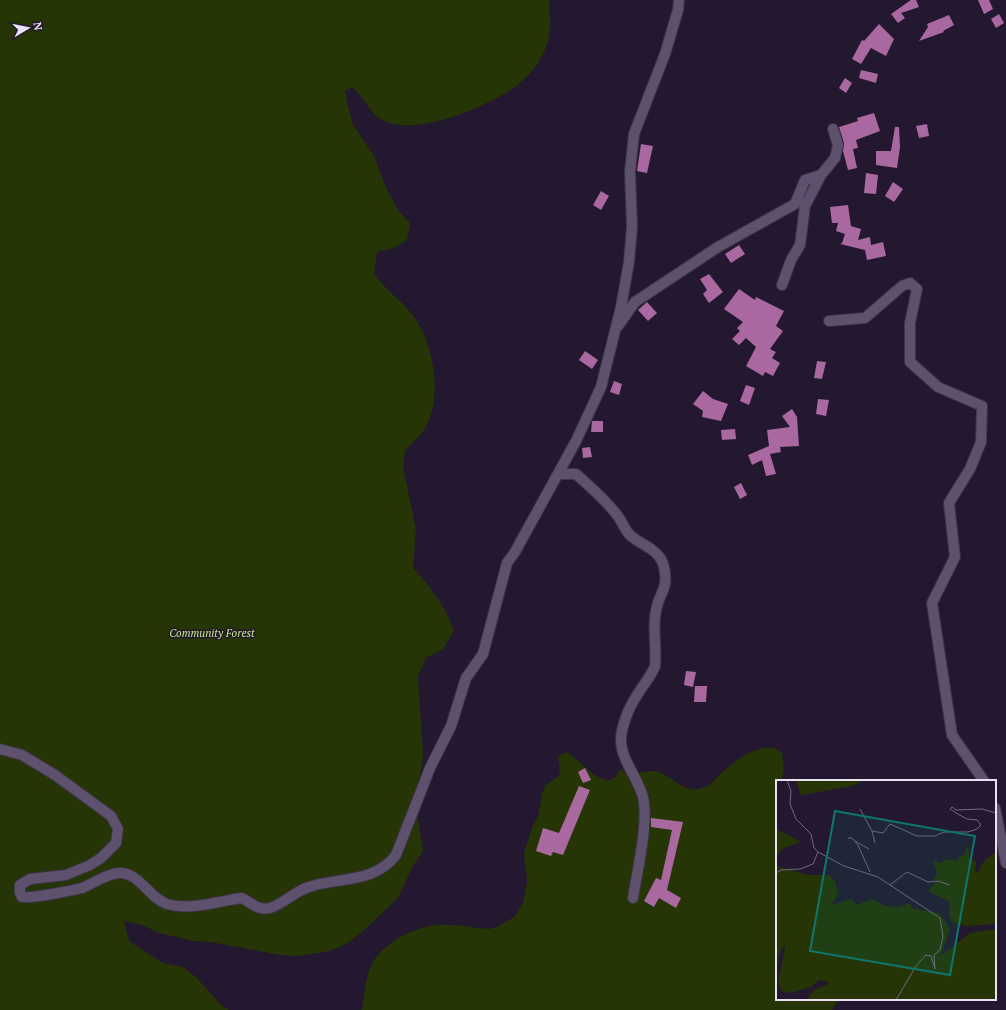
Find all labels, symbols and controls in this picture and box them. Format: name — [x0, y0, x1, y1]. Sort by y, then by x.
north arrow — [8, 8, 48, 48]
text: N — [30, 21, 46, 32]
park label: Community Forest — [169, 626, 255, 640]
inset map — [776, 780, 996, 1000]

